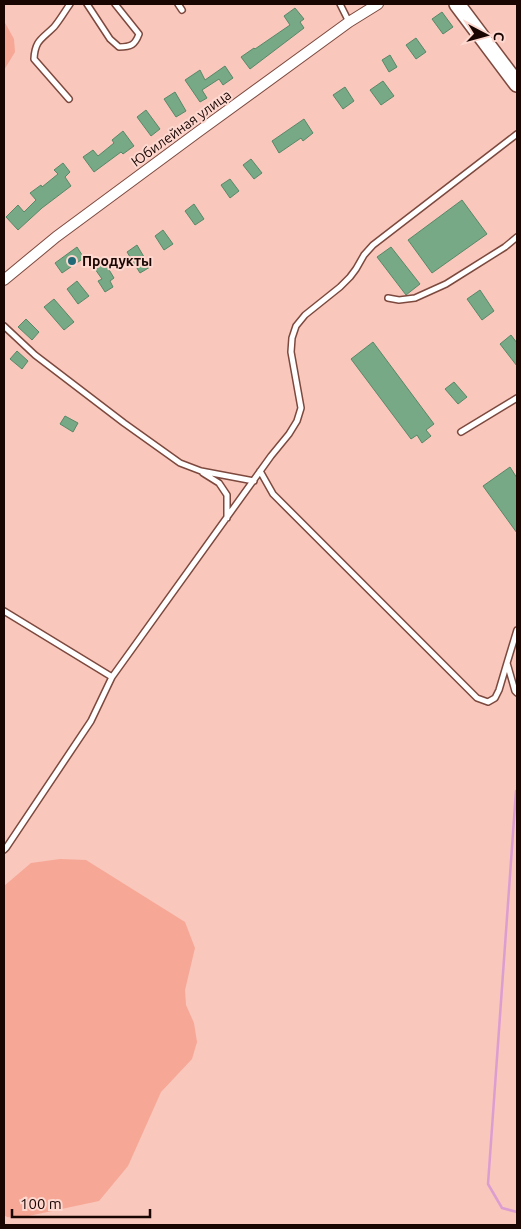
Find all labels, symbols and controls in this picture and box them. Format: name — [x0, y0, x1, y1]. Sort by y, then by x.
north arrow — [461, 10, 511, 60]
text: С — [490, 31, 507, 42]
street label: Юбилейная улица — [128, 86, 234, 170]
place label: Продукты — [82, 253, 152, 269]
marker: Продукты — [66, 255, 78, 267]
scale bar — [12, 1186, 150, 1218]
text: 100 m — [20, 1195, 62, 1212]

